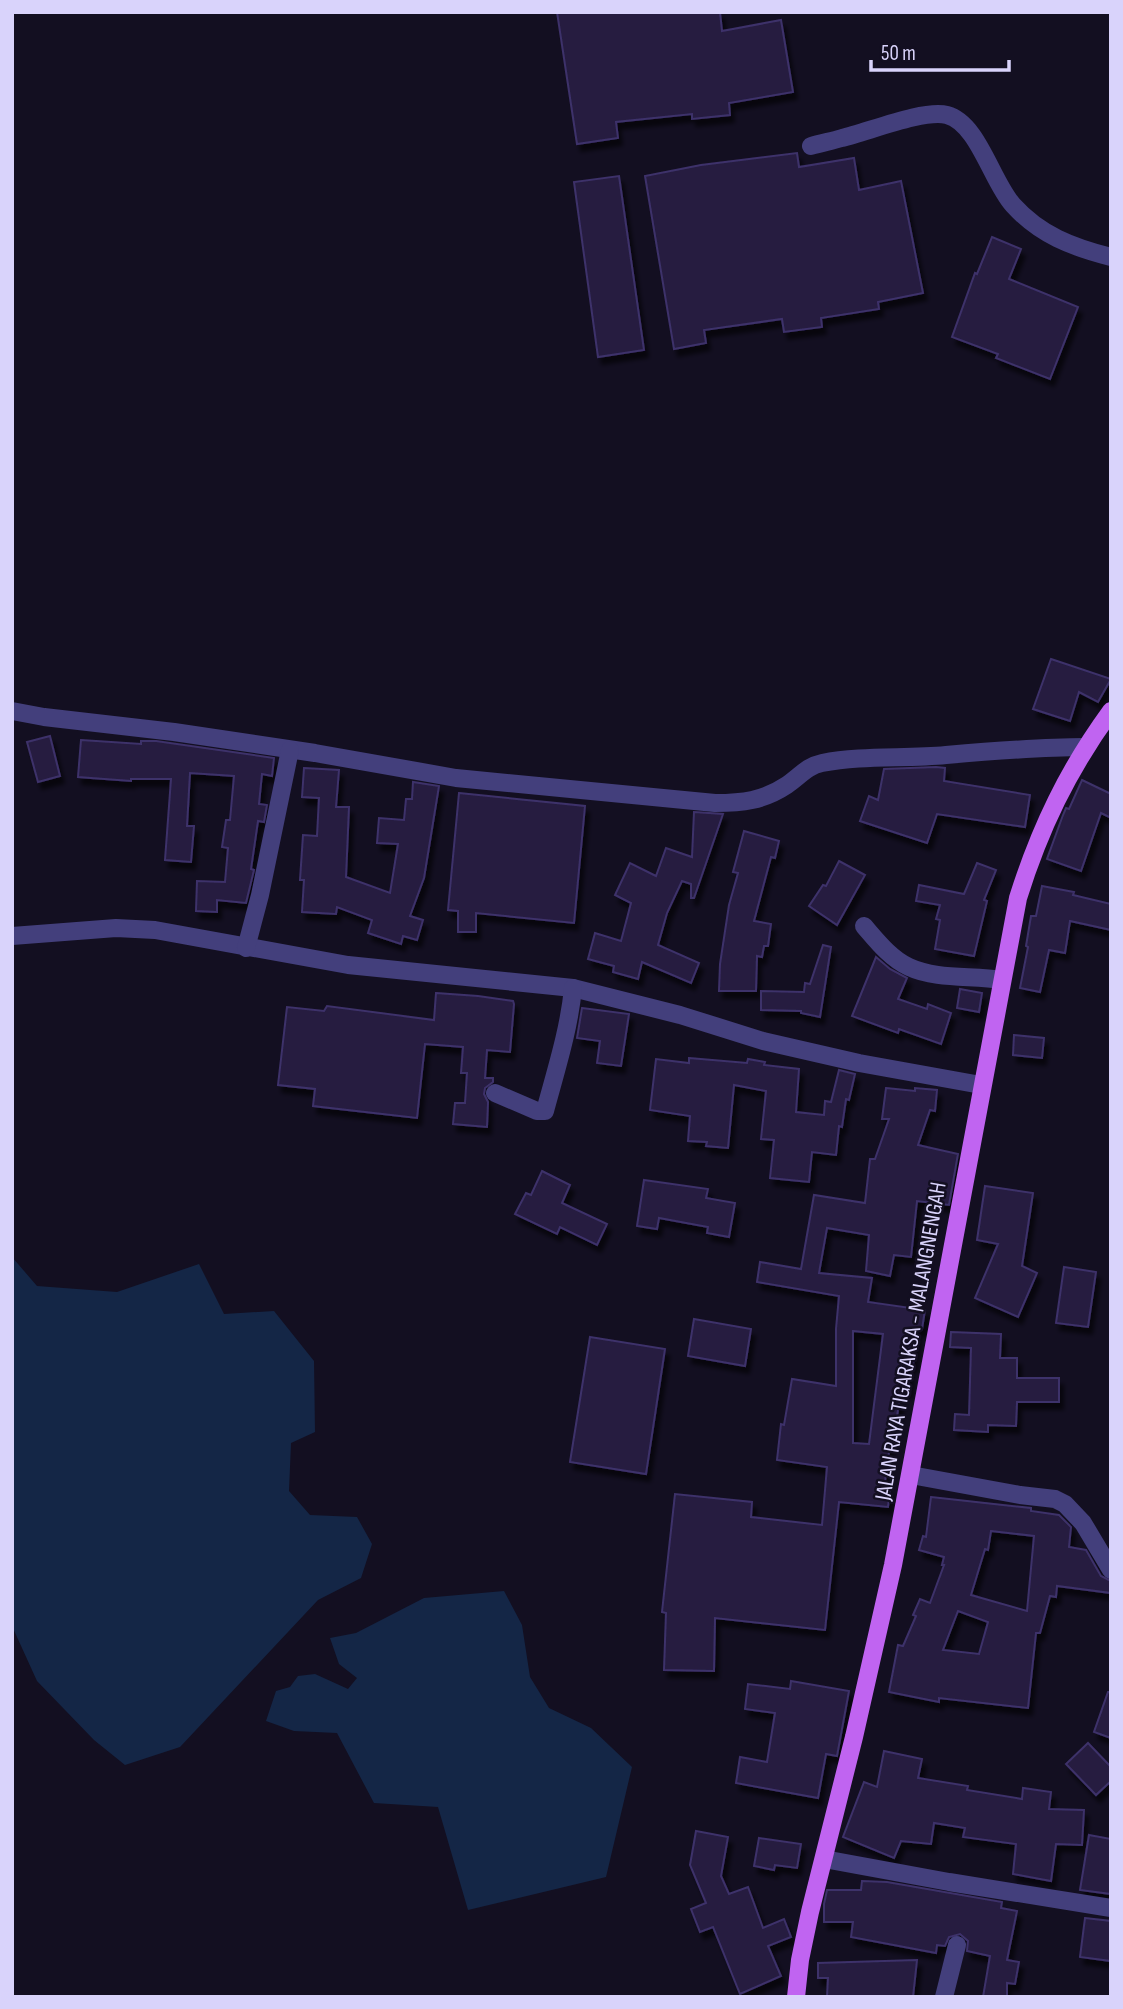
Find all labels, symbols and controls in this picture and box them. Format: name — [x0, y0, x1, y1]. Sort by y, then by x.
scale bar — [871, 28, 1009, 72]
text: 50 m — [881, 41, 916, 66]
street label: JALAN RAYA TIGARAKSA - MALANGNENGAH — [869, 1180, 953, 1503]

